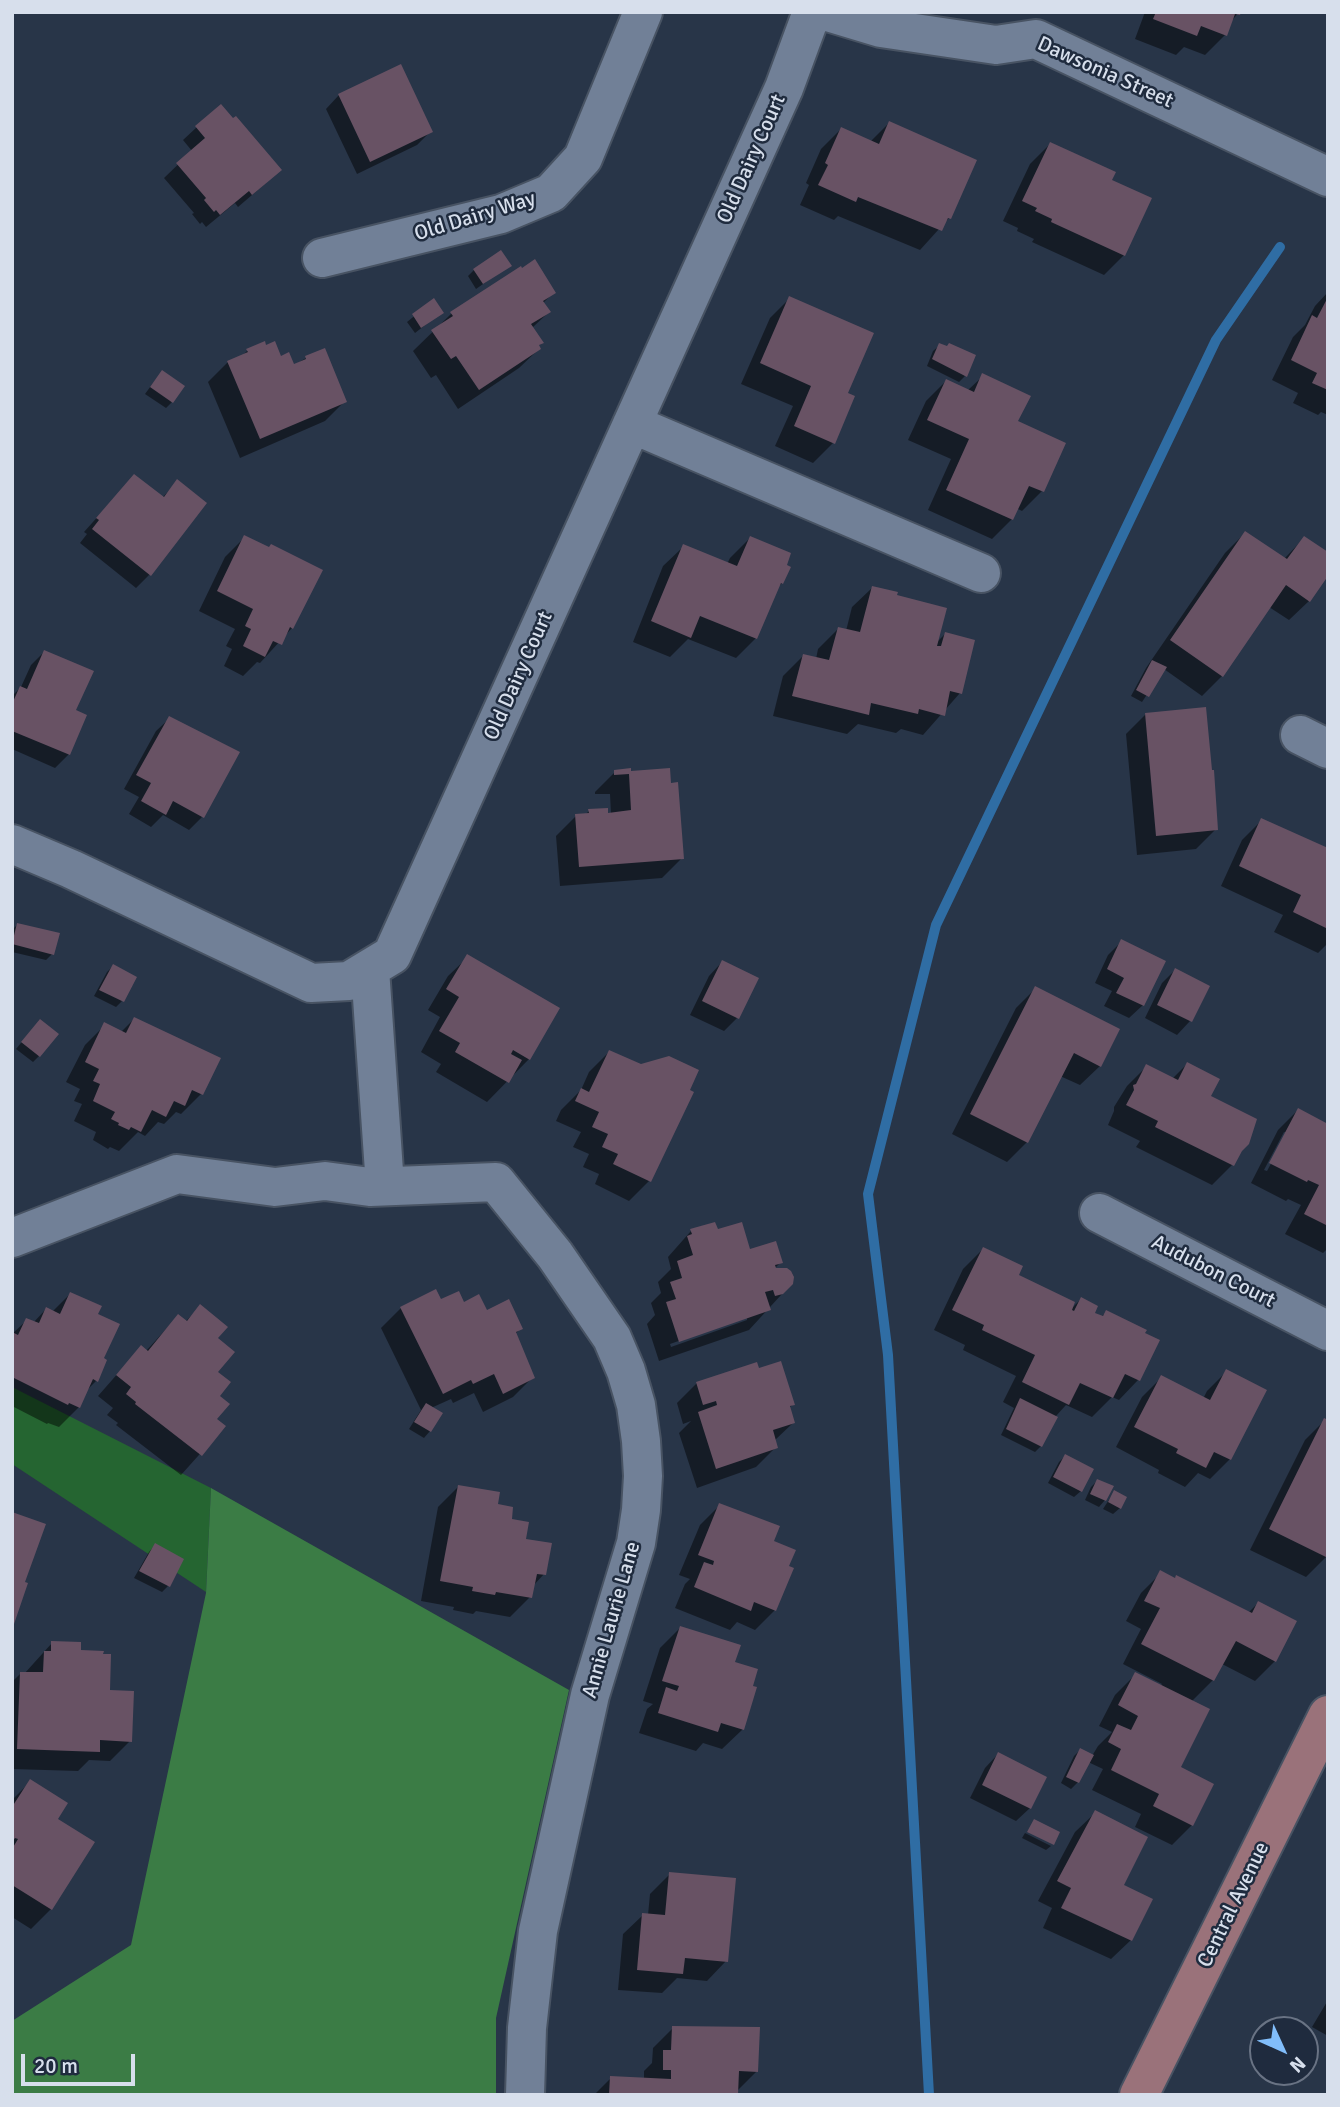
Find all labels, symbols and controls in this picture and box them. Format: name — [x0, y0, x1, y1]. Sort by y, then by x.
street label: Dawsonia Street — [1033, 32, 1177, 114]
street label: Old Dairy Court — [712, 91, 792, 227]
street label: Old Dairy Way — [411, 187, 539, 247]
street label: Old Dairy Court — [479, 608, 559, 744]
street label: Audubon Court — [1147, 1230, 1279, 1314]
street label: Annie Laurie Lane — [578, 1539, 646, 1701]
street label: Central Avenue — [1193, 1838, 1275, 1972]
north arrow — [1249, 2016, 1319, 2086]
scale bar — [24, 2040, 138, 2084]
text: N — [1284, 2051, 1311, 2078]
text: 20 m — [34, 2053, 78, 2079]

